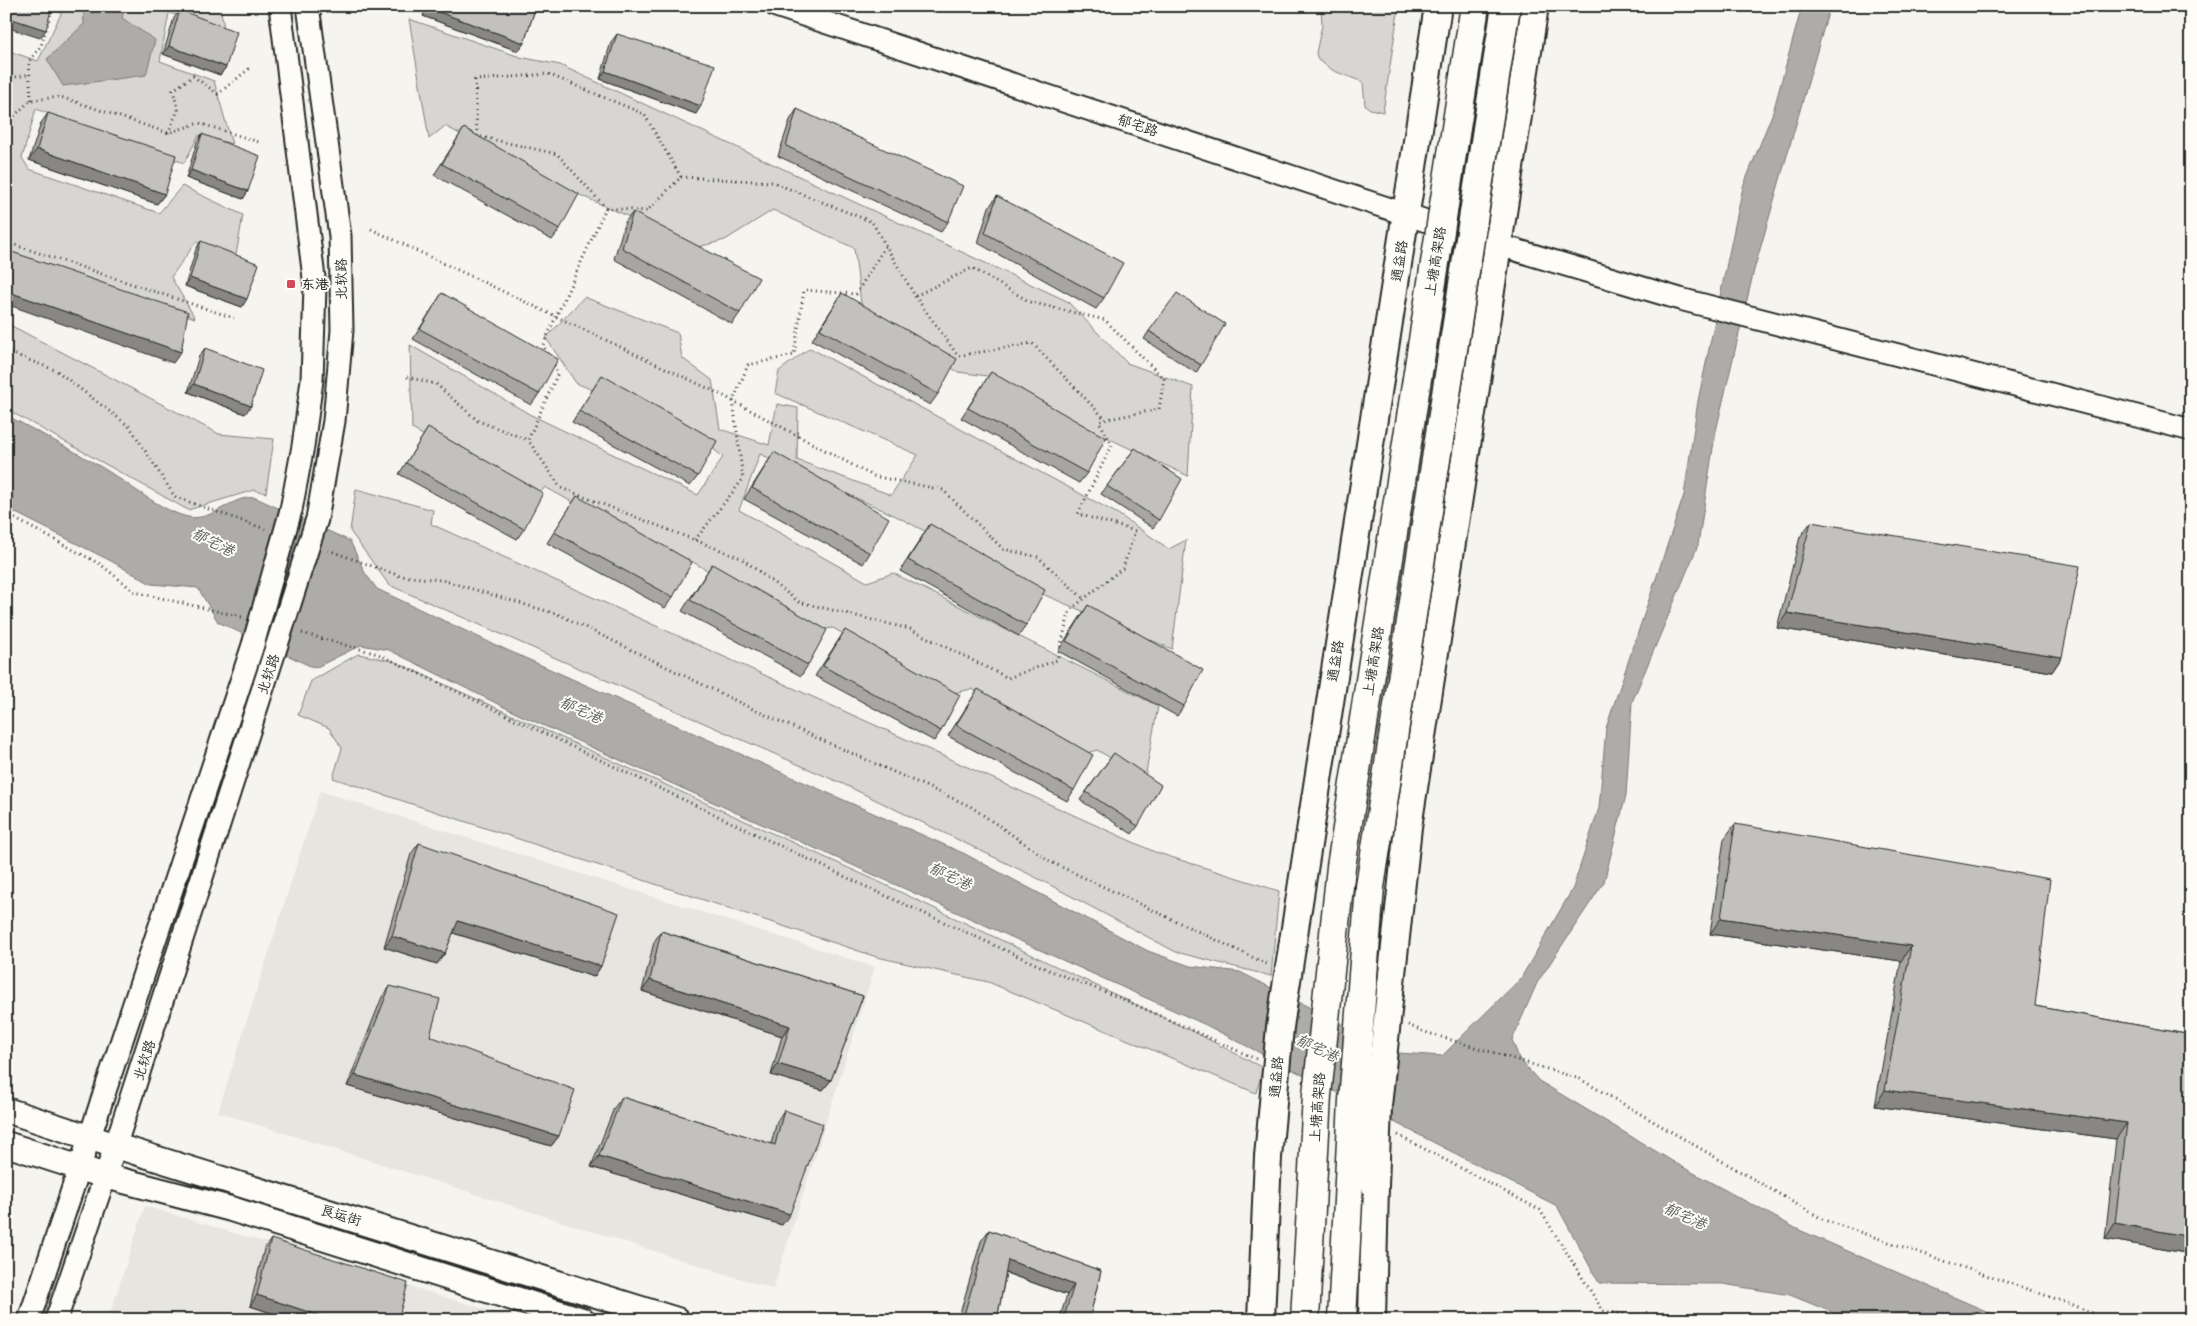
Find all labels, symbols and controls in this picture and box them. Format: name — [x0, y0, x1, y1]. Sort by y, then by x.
street label: 郁宅路 — [1115, 111, 1160, 140]
street label: 上塘高架路 — [1422, 225, 1449, 297]
street label: 通益路 — [1388, 239, 1411, 283]
street label: 北软路 — [333, 258, 350, 300]
place label: 东港 — [301, 276, 329, 293]
marker: 东港 — [285, 278, 297, 290]
water label: 郁宅港 — [188, 524, 239, 562]
street label: 上塘高架路 — [1360, 625, 1387, 697]
street label: 通益路 — [1324, 639, 1347, 683]
street label: 北软路 — [254, 652, 283, 697]
water label: 郁宅港 — [556, 693, 607, 729]
water label: 郁宅港 — [925, 858, 976, 895]
water label: 郁宅港 — [1292, 1030, 1343, 1067]
street label: 北软路 — [130, 1038, 159, 1083]
street label: 通益路 — [1266, 1055, 1287, 1099]
street label: 上塘高架路 — [1307, 1072, 1328, 1143]
water label: 郁宅港 — [1660, 1199, 1711, 1235]
street label: 良运街 — [318, 1201, 363, 1230]

